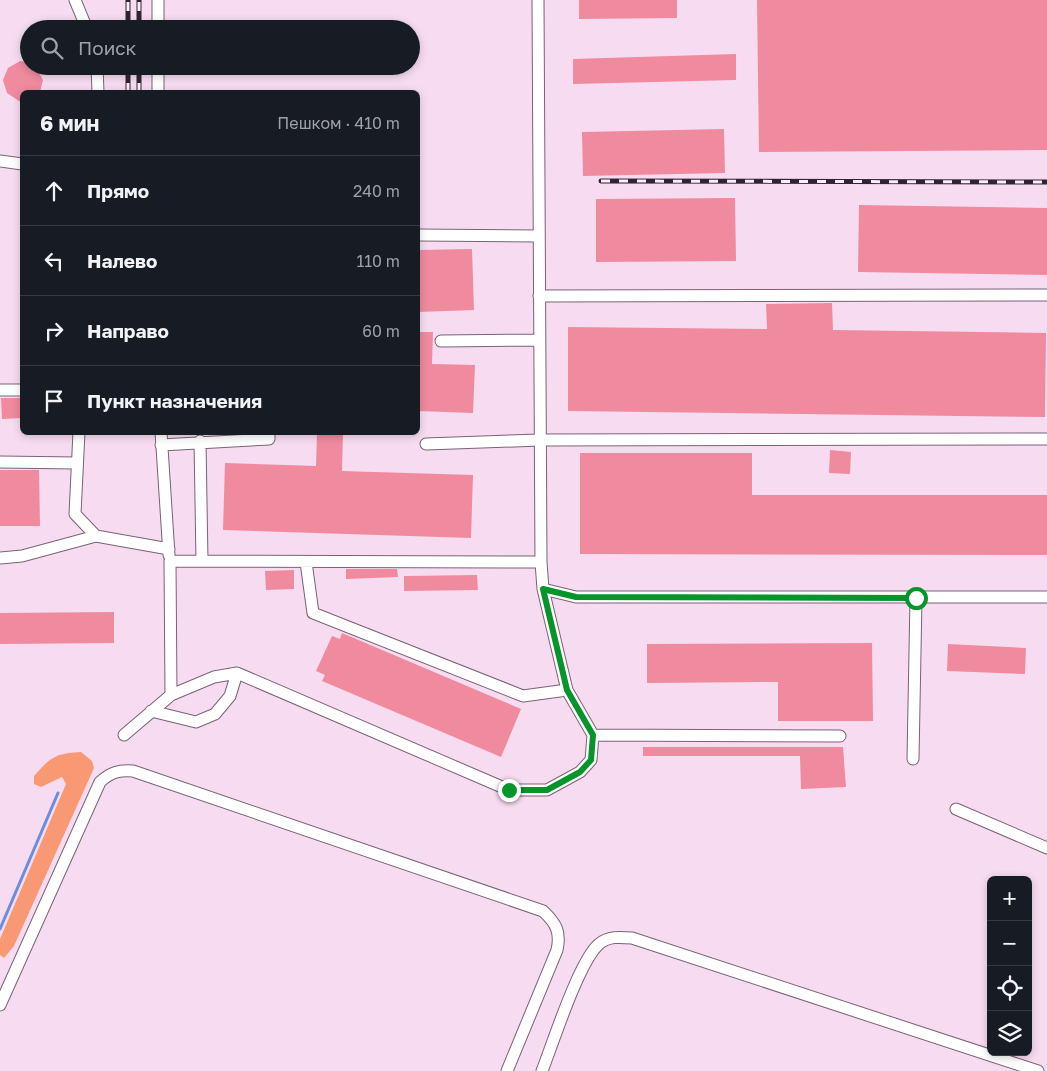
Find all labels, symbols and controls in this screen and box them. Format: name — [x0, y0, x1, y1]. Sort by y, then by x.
search box — [20, 20, 420, 75]
icon: search — [38, 34, 66, 62]
text: Поиск — [78, 36, 137, 59]
text: 6 мин — [40, 110, 99, 136]
text: Пешком · 410 m — [277, 113, 400, 133]
icon: ahead — [40, 177, 68, 205]
text: Прямо — [87, 179, 149, 202]
text: 240 m — [353, 181, 400, 201]
icon: left — [40, 247, 68, 275]
text: Налево — [87, 249, 157, 272]
text: 110 m — [356, 251, 400, 271]
icon: right — [40, 317, 68, 345]
text: Направо — [87, 319, 169, 342]
text: 60 m — [362, 321, 400, 341]
icon: arrive — [40, 387, 68, 415]
text: Пункт назначения — [87, 389, 262, 412]
route start — [905, 587, 928, 610]
route end — [498, 779, 521, 802]
map controls — [987, 876, 1032, 1056]
button: + — [987, 876, 1032, 921]
button: − — [987, 921, 1032, 966]
button: locate — [987, 966, 1032, 1011]
button: layers — [987, 1011, 1032, 1056]

